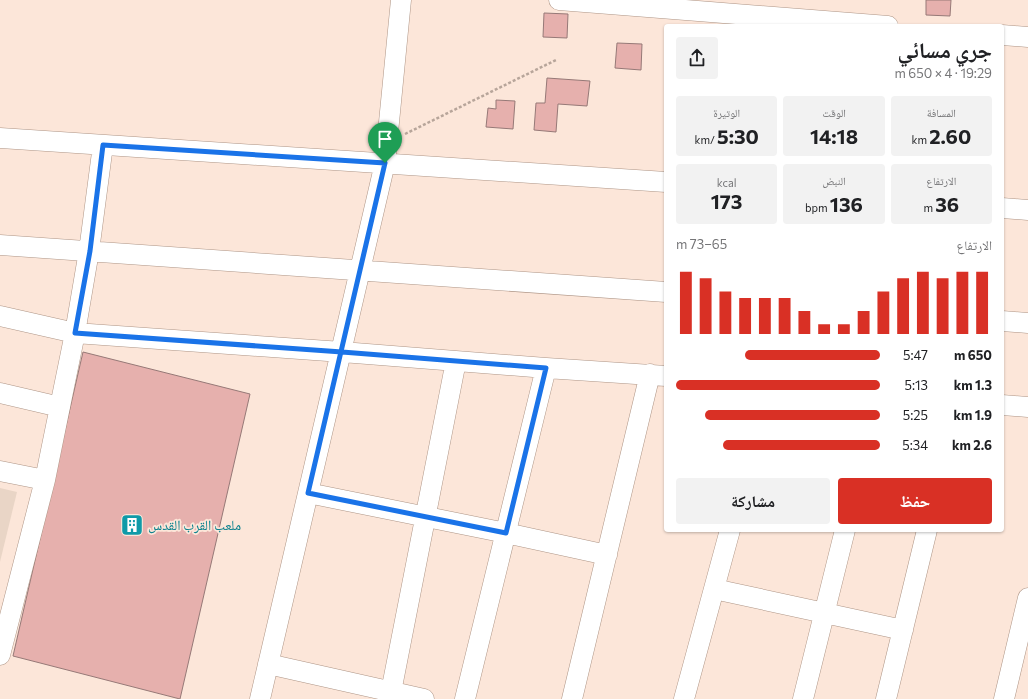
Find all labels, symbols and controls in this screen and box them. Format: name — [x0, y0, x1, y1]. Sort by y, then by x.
text: جري مسائي — [898, 36, 992, 63]
button: share — [676, 37, 718, 79]
text: 19:29 · 4 × 650 m — [895, 65, 992, 81]
text: الوتيرة — [713, 106, 740, 119]
text: الوقت — [822, 106, 846, 119]
text: المسافة — [927, 106, 956, 119]
pin — [368, 122, 402, 163]
text: 5:30 — [717, 124, 759, 148]
text: 14:18 — [810, 124, 858, 148]
text: 2.60 — [929, 124, 971, 148]
icon: arrive — [374, 128, 396, 150]
text: /km — [694, 133, 717, 146]
text: km — [911, 133, 929, 146]
text: النبض — [822, 174, 846, 187]
text: الارتفاع — [926, 174, 956, 187]
text: kcal — [717, 176, 737, 189]
text: 173 — [711, 189, 743, 213]
text: 136 — [830, 192, 863, 216]
text: 36 — [935, 192, 959, 216]
text: bpm — [805, 201, 830, 214]
text: m — [923, 201, 935, 214]
text: 65–73 m — [676, 236, 727, 252]
text: الارتفاع — [957, 237, 992, 253]
text: 5:47 — [903, 347, 928, 363]
text: 650 m — [954, 347, 992, 363]
text: 5:13 — [904, 377, 928, 393]
text: 1.3 km — [954, 377, 992, 393]
text: 5:25 — [903, 407, 928, 423]
text: 1.9 km — [954, 407, 992, 423]
text: 5:34 — [902, 437, 928, 453]
text: 2.6 km — [952, 437, 992, 453]
button: مشاركة — [676, 478, 830, 524]
button: حفظ — [838, 478, 992, 524]
building icon: ملعب القرب القدس — [119, 512, 145, 538]
place label: ملعب القرب القدس — [148, 516, 241, 534]

